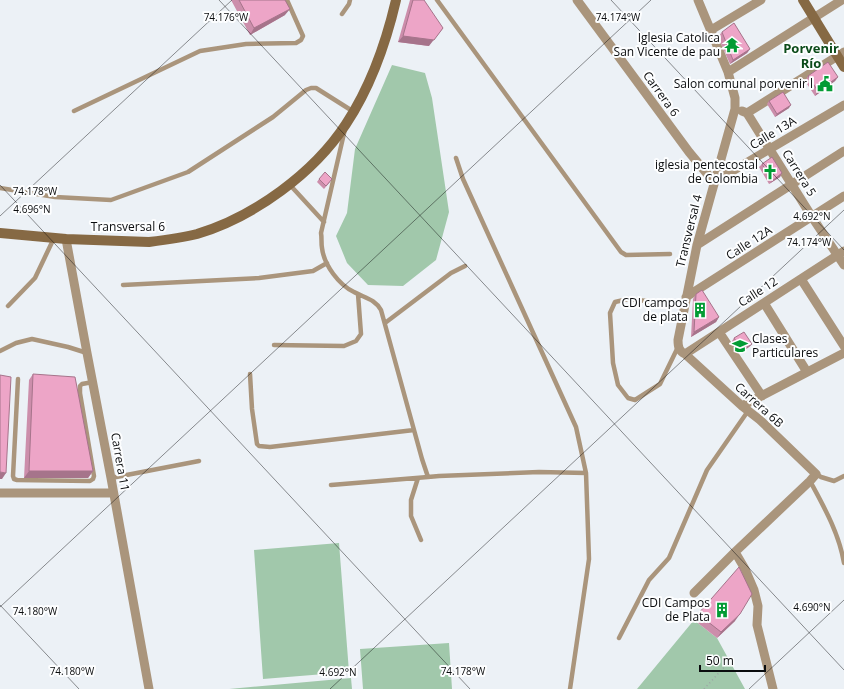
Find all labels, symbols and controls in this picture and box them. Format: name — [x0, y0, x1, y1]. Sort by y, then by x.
text: 74.176°W — [204, 10, 249, 24]
text: 74.174°W — [596, 10, 641, 24]
place label: Iglesia Catolica San Vicente de pau — [614, 29, 720, 60]
temple icon: Iglesia Catolica San Vicente de pau — [723, 36, 741, 54]
district label: Porvenir Río — [783, 39, 839, 72]
street label: Carrera 6 — [639, 68, 684, 120]
place label: Salon comunal porvenir l — [674, 75, 813, 92]
public building icon: Salon comunal porvenir l — [816, 75, 834, 93]
street label: Calle 13A — [746, 112, 800, 153]
street label: Carrera 5 — [778, 146, 821, 200]
place label: iglesia pentecostal de Colombia — [655, 156, 758, 187]
church icon: iglesia pentecostal de Colombia — [761, 163, 779, 181]
text: 74.178°W — [13, 184, 58, 198]
street label: Transversal 4 — [671, 193, 706, 269]
text: 4.696°N — [13, 202, 51, 216]
text: 4.692°N — [793, 209, 831, 223]
street label: Transversal 6 — [91, 218, 165, 235]
street label: Calle 12A — [723, 221, 775, 264]
text: 74.174°W — [787, 235, 832, 249]
street label: Calle 12 — [735, 272, 781, 311]
place label: CDI campos de plata — [621, 294, 688, 325]
building icon: CDI campos de plata — [691, 301, 709, 319]
place label: Clases Particulares — [752, 330, 819, 361]
school or university icon: Clases Particulares — [731, 337, 749, 355]
street label: Carrera 6B — [731, 378, 788, 431]
street label: Carrera 11 — [107, 431, 134, 493]
place label: CDI Campos de Plata — [642, 594, 710, 625]
text: 4.690°N — [793, 600, 831, 614]
building icon: CDI Campos de Plata — [713, 601, 731, 619]
text: 74.180°W — [13, 604, 58, 618]
scale bar — [700, 647, 765, 673]
text: 50 m — [706, 652, 734, 669]
text: 74.180°W — [50, 664, 95, 678]
text: 74.178°W — [441, 664, 486, 678]
text: 4.692°N — [319, 665, 357, 679]

